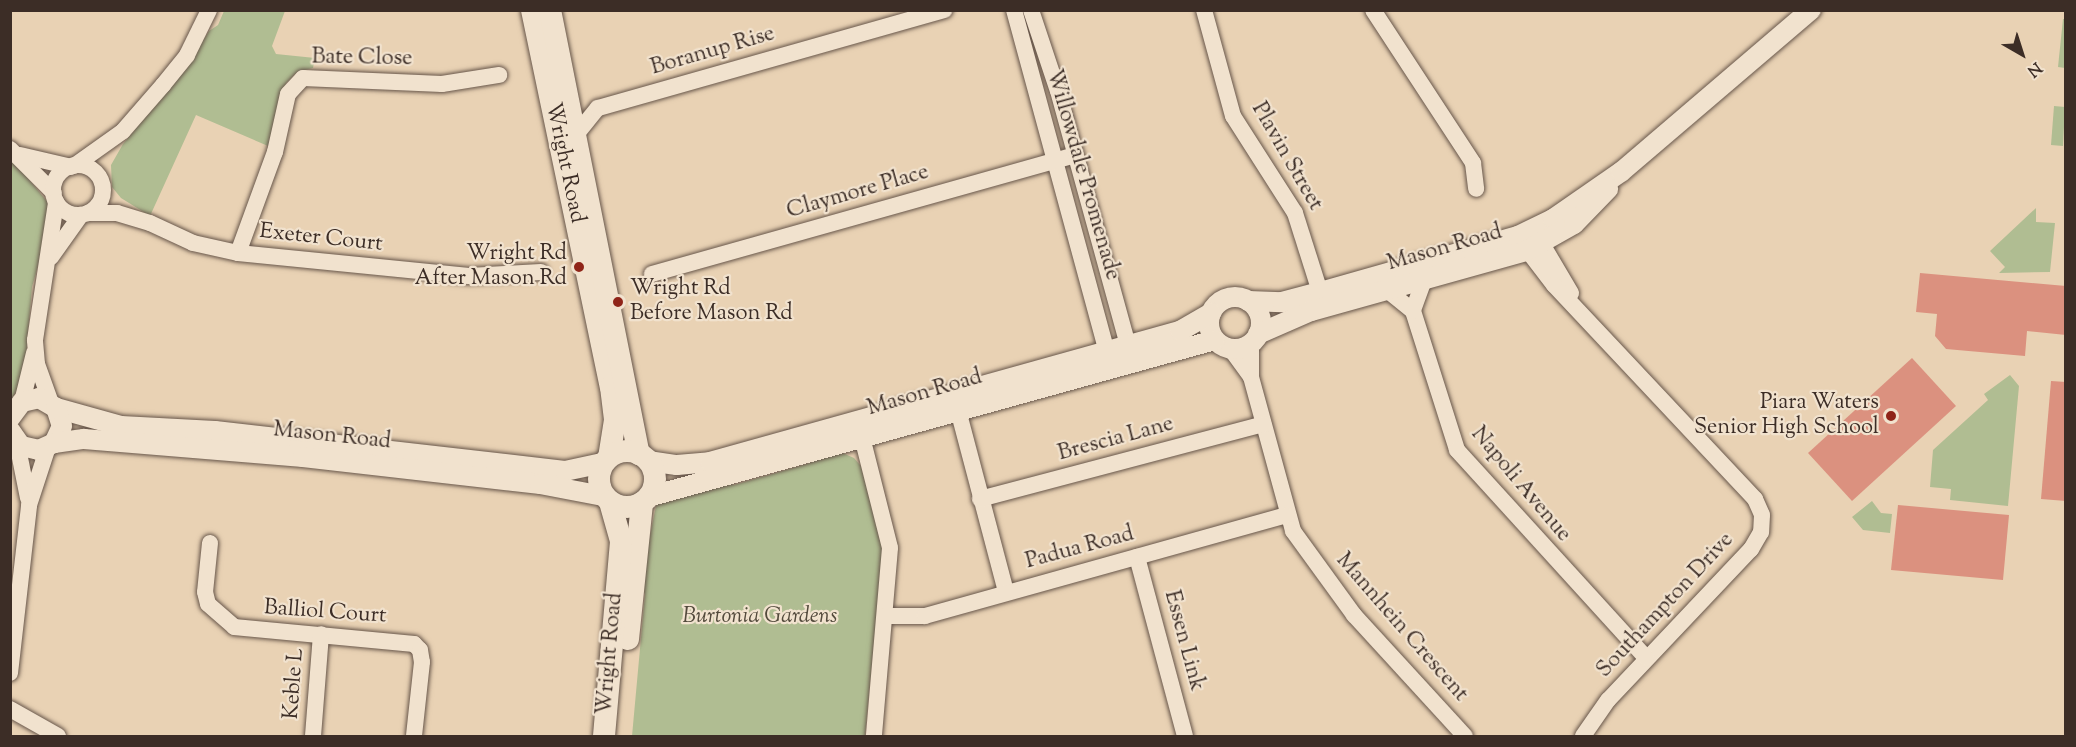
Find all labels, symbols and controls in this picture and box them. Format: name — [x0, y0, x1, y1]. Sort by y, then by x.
street label: Boranup Rise — [648, 22, 778, 82]
north arrow — [1992, 24, 2052, 84]
street label: Bate Close — [311, 45, 413, 73]
text: N — [2021, 55, 2046, 81]
street label: Willowdale Promenade — [1039, 67, 1125, 283]
street label: Plavin Street — [1244, 98, 1328, 216]
street label: Wright Road — [538, 100, 590, 226]
street label: Claymore Place — [784, 160, 932, 226]
street label: Exeter Court — [258, 219, 384, 259]
street label: Mason Road — [1385, 220, 1505, 278]
place label: Wright Rd After Mason Rd — [415, 241, 567, 292]
marker: Wright Rd After Mason Rd — [572, 260, 586, 274]
place label: Wright Rd Before Mason Rd — [630, 276, 793, 328]
marker: Wright Rd Before Mason Rd — [611, 295, 625, 309]
street label: Mason Road — [865, 365, 985, 423]
place label: Piara Waters Senior High School — [1694, 390, 1879, 442]
marker: Piara Waters Senior High School — [1884, 409, 1898, 423]
street label: Brescia Lane — [1055, 412, 1177, 468]
street label: Mason Road — [272, 418, 392, 456]
street label: Napoli Avenue — [1464, 422, 1576, 548]
street label: Padua Road — [1023, 522, 1137, 576]
street label: Southampton Drive — [1592, 528, 1740, 684]
street label: Mannhein Crescent — [1329, 548, 1473, 708]
street label: Essen Link — [1157, 588, 1209, 694]
street label: Wright Road — [593, 592, 629, 716]
street label: Balliol Court — [263, 596, 387, 630]
park label: Burtonia Gardens — [683, 605, 837, 631]
street label: Keble L — [279, 648, 311, 720]

